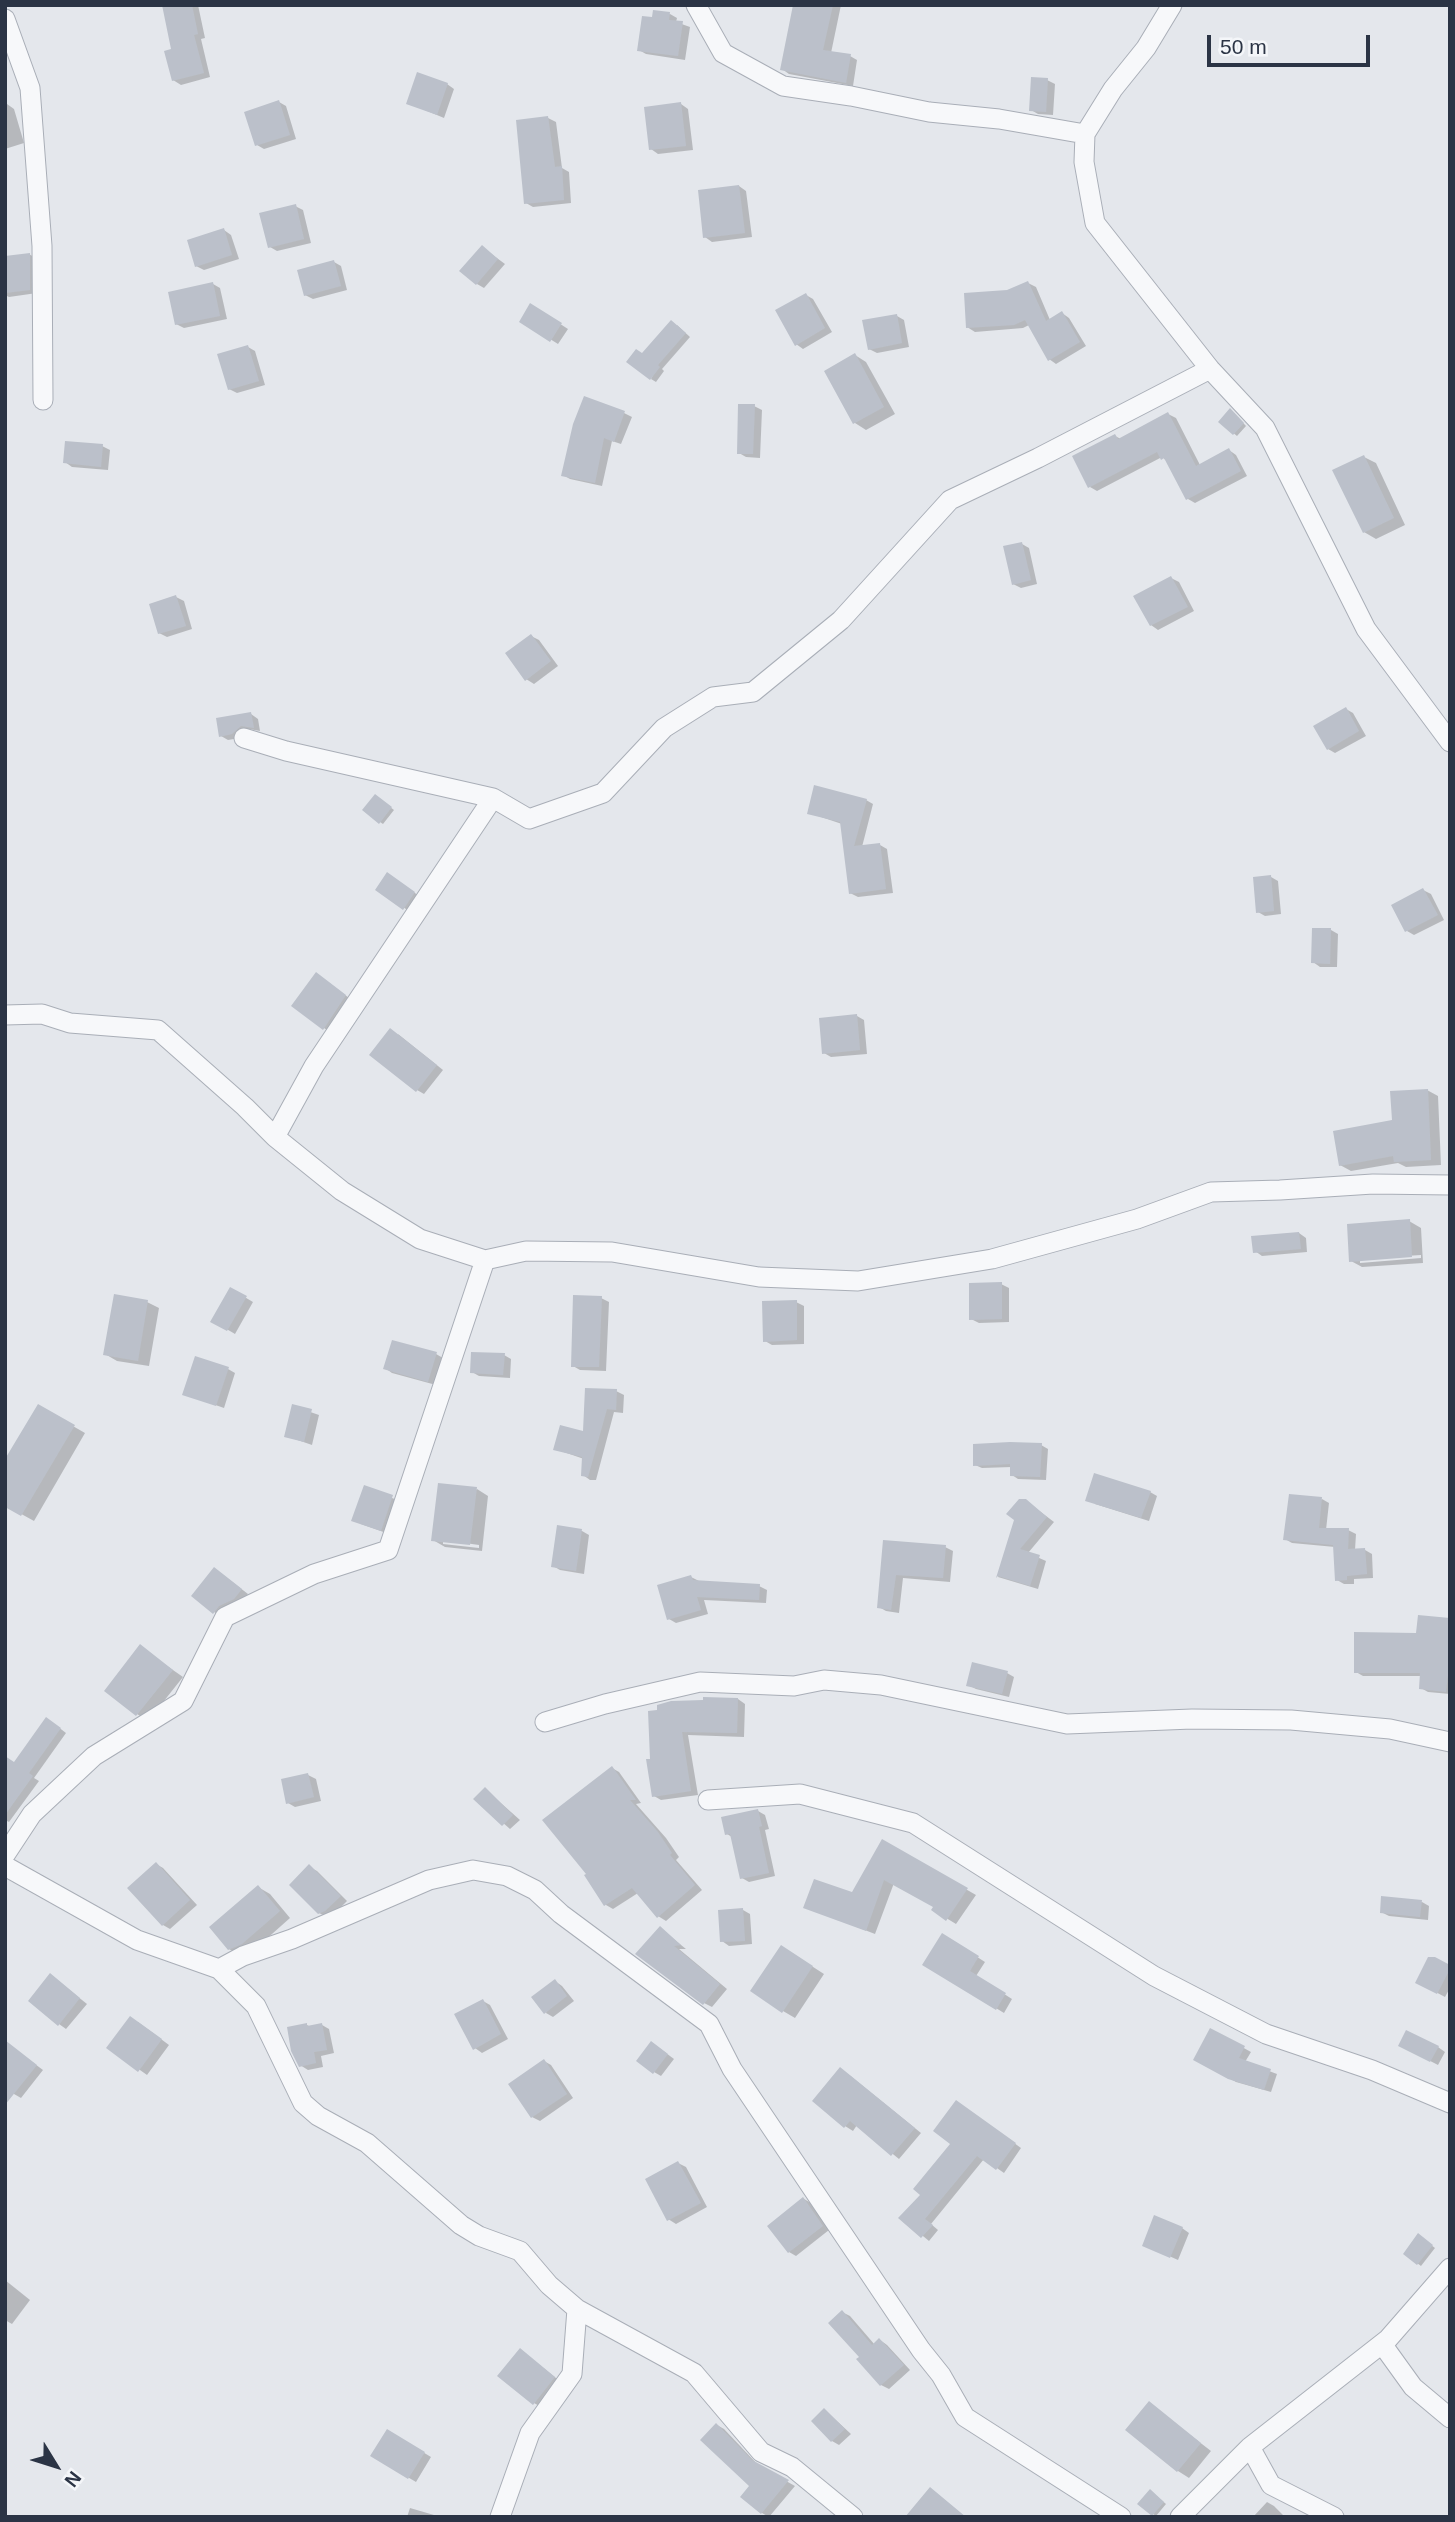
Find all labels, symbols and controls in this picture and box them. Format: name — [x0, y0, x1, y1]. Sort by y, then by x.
scale bar — [1210, 21, 1373, 65]
text: 50 m — [1220, 35, 1267, 58]
north arrow — [21, 2431, 91, 2501]
text: N — [60, 2467, 85, 2491]

